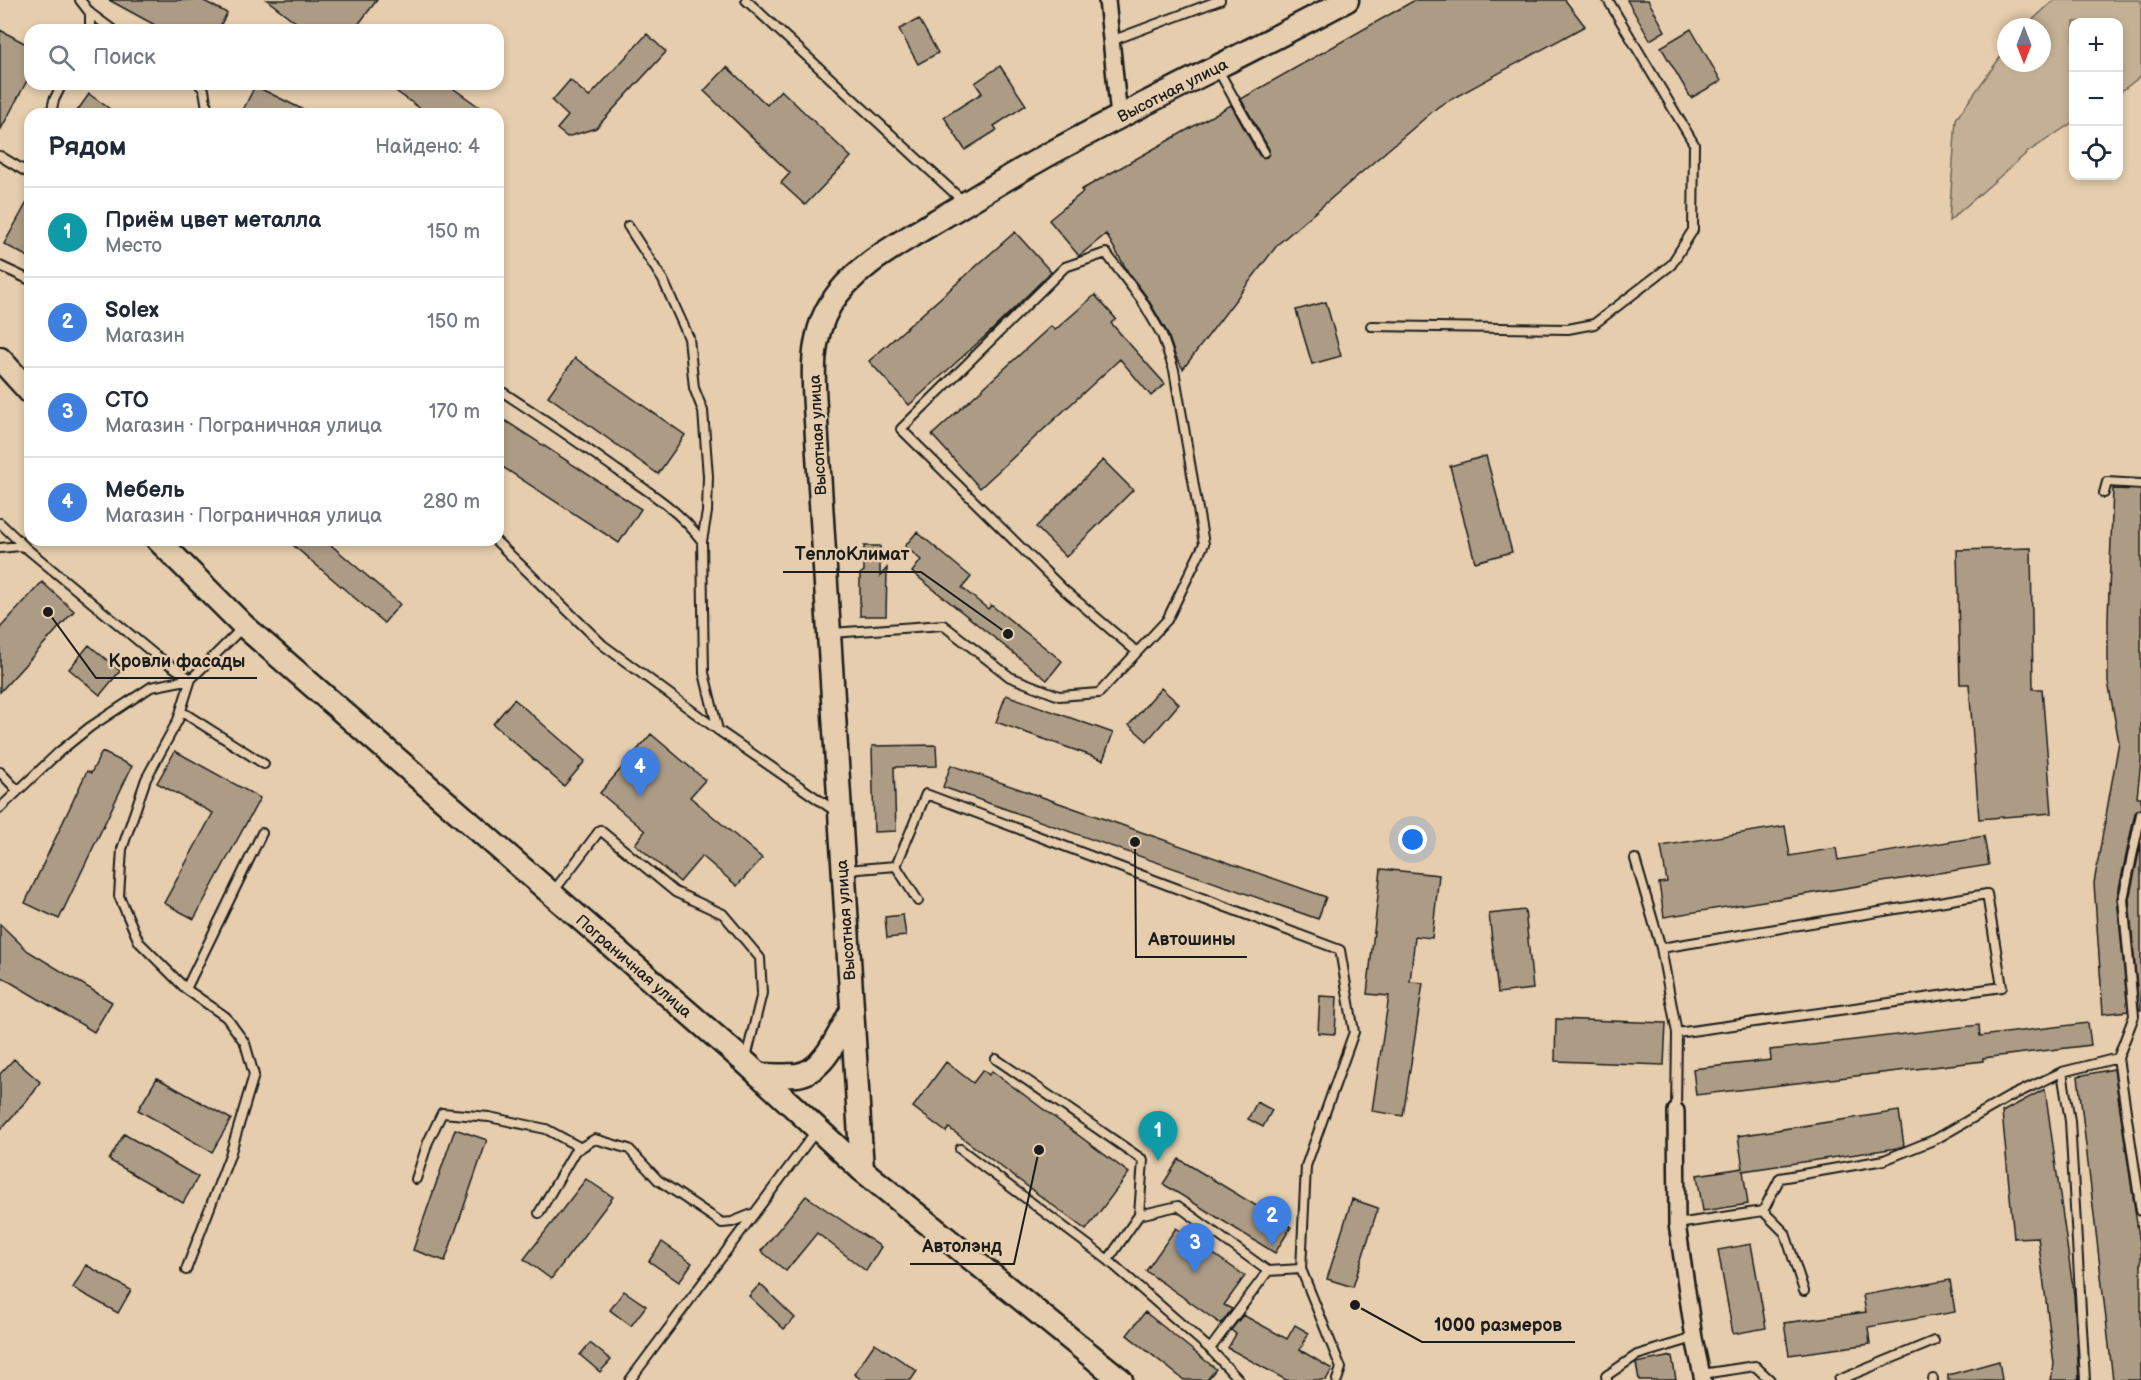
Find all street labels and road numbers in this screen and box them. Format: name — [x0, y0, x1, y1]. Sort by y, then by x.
street label: Высотная улица — [1114, 55, 1232, 127]
street label: Высотная улица — [806, 373, 831, 496]
street label: Высотная улица — [833, 858, 860, 981]
street label: Пограничная улица — [571, 911, 696, 1023]

